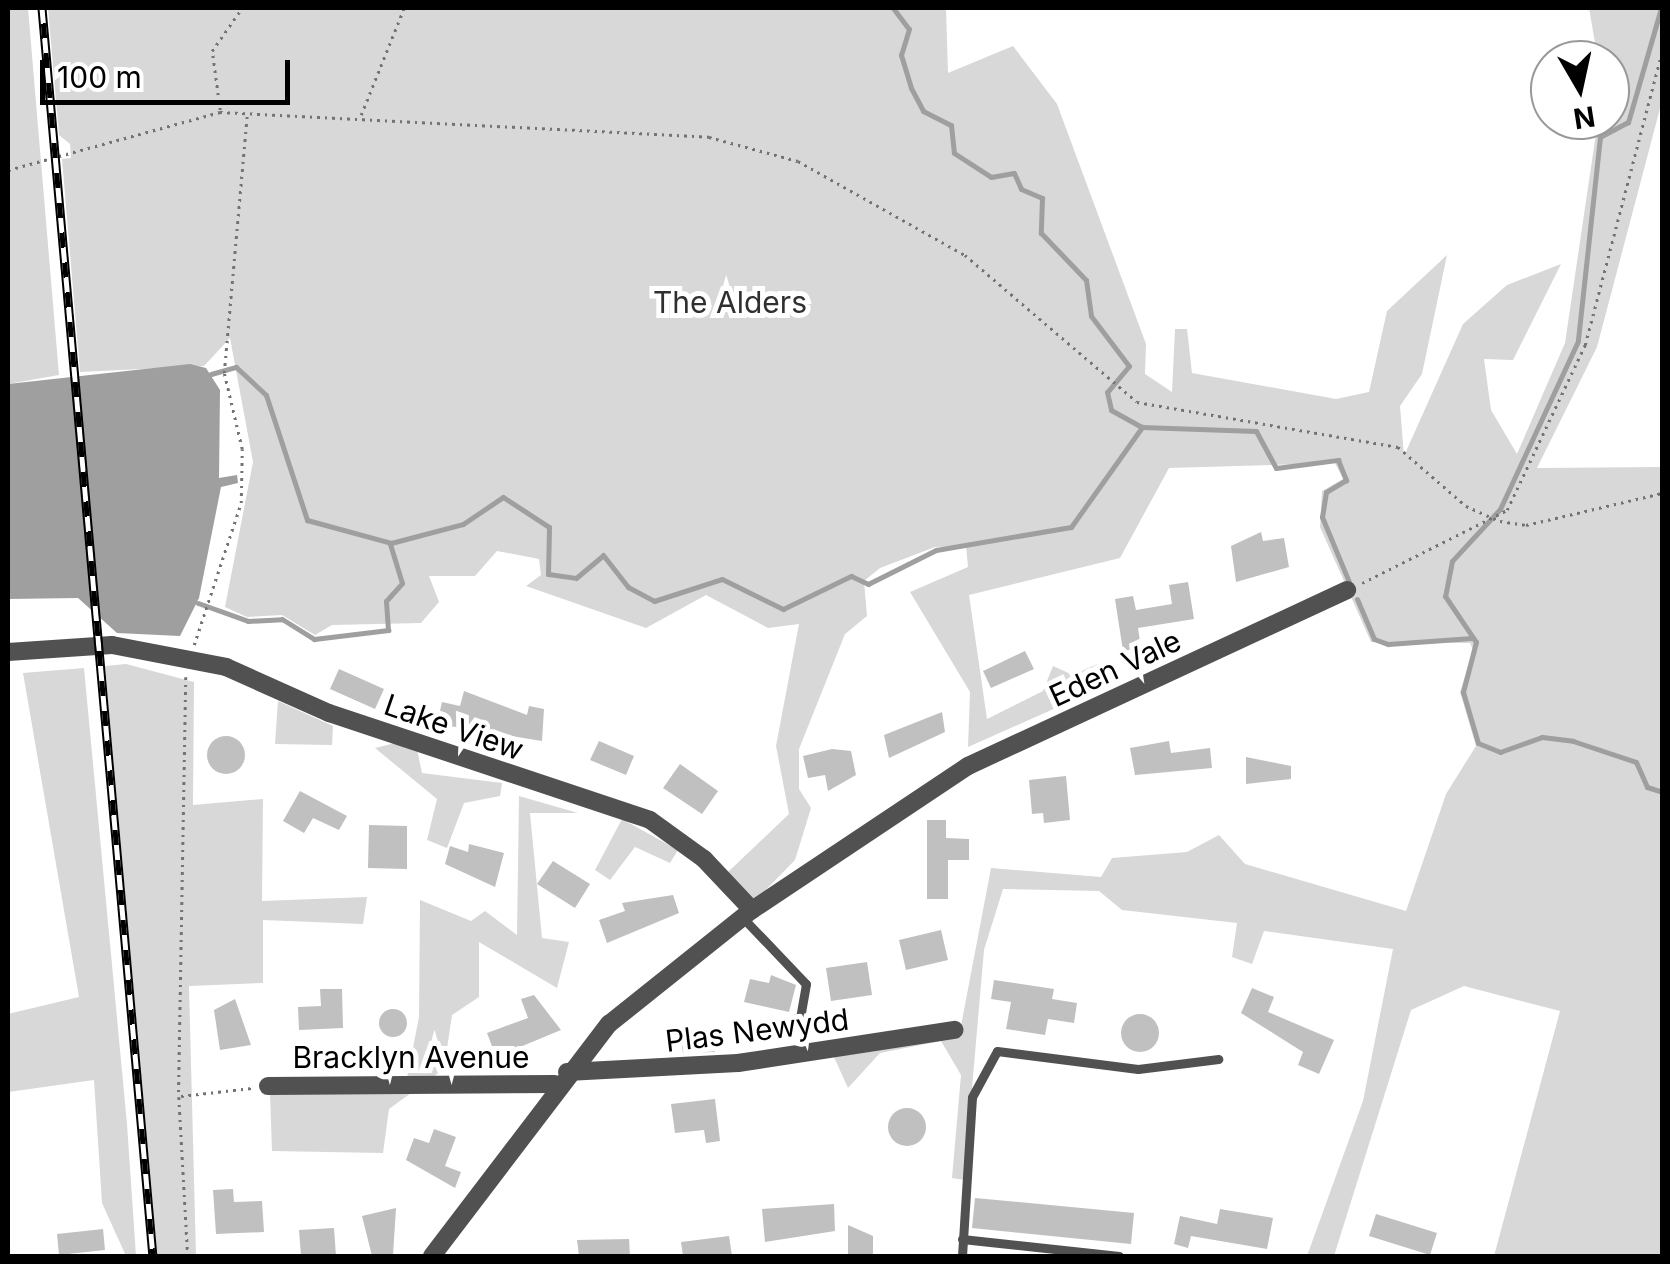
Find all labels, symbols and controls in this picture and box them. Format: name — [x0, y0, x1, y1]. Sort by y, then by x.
scale bar — [45, 40, 295, 102]
north arrow — [1530, 40, 1630, 140]
text: 100 m — [57, 59, 142, 95]
text: N — [1571, 99, 1598, 136]
park label: The Alders — [653, 284, 807, 320]
street label: Eden Vale — [1044, 622, 1186, 714]
street label: Lake View — [380, 686, 528, 768]
street label: Plas Newydd — [663, 1001, 851, 1059]
street label: Bracklyn Avenue — [292, 1039, 530, 1075]

